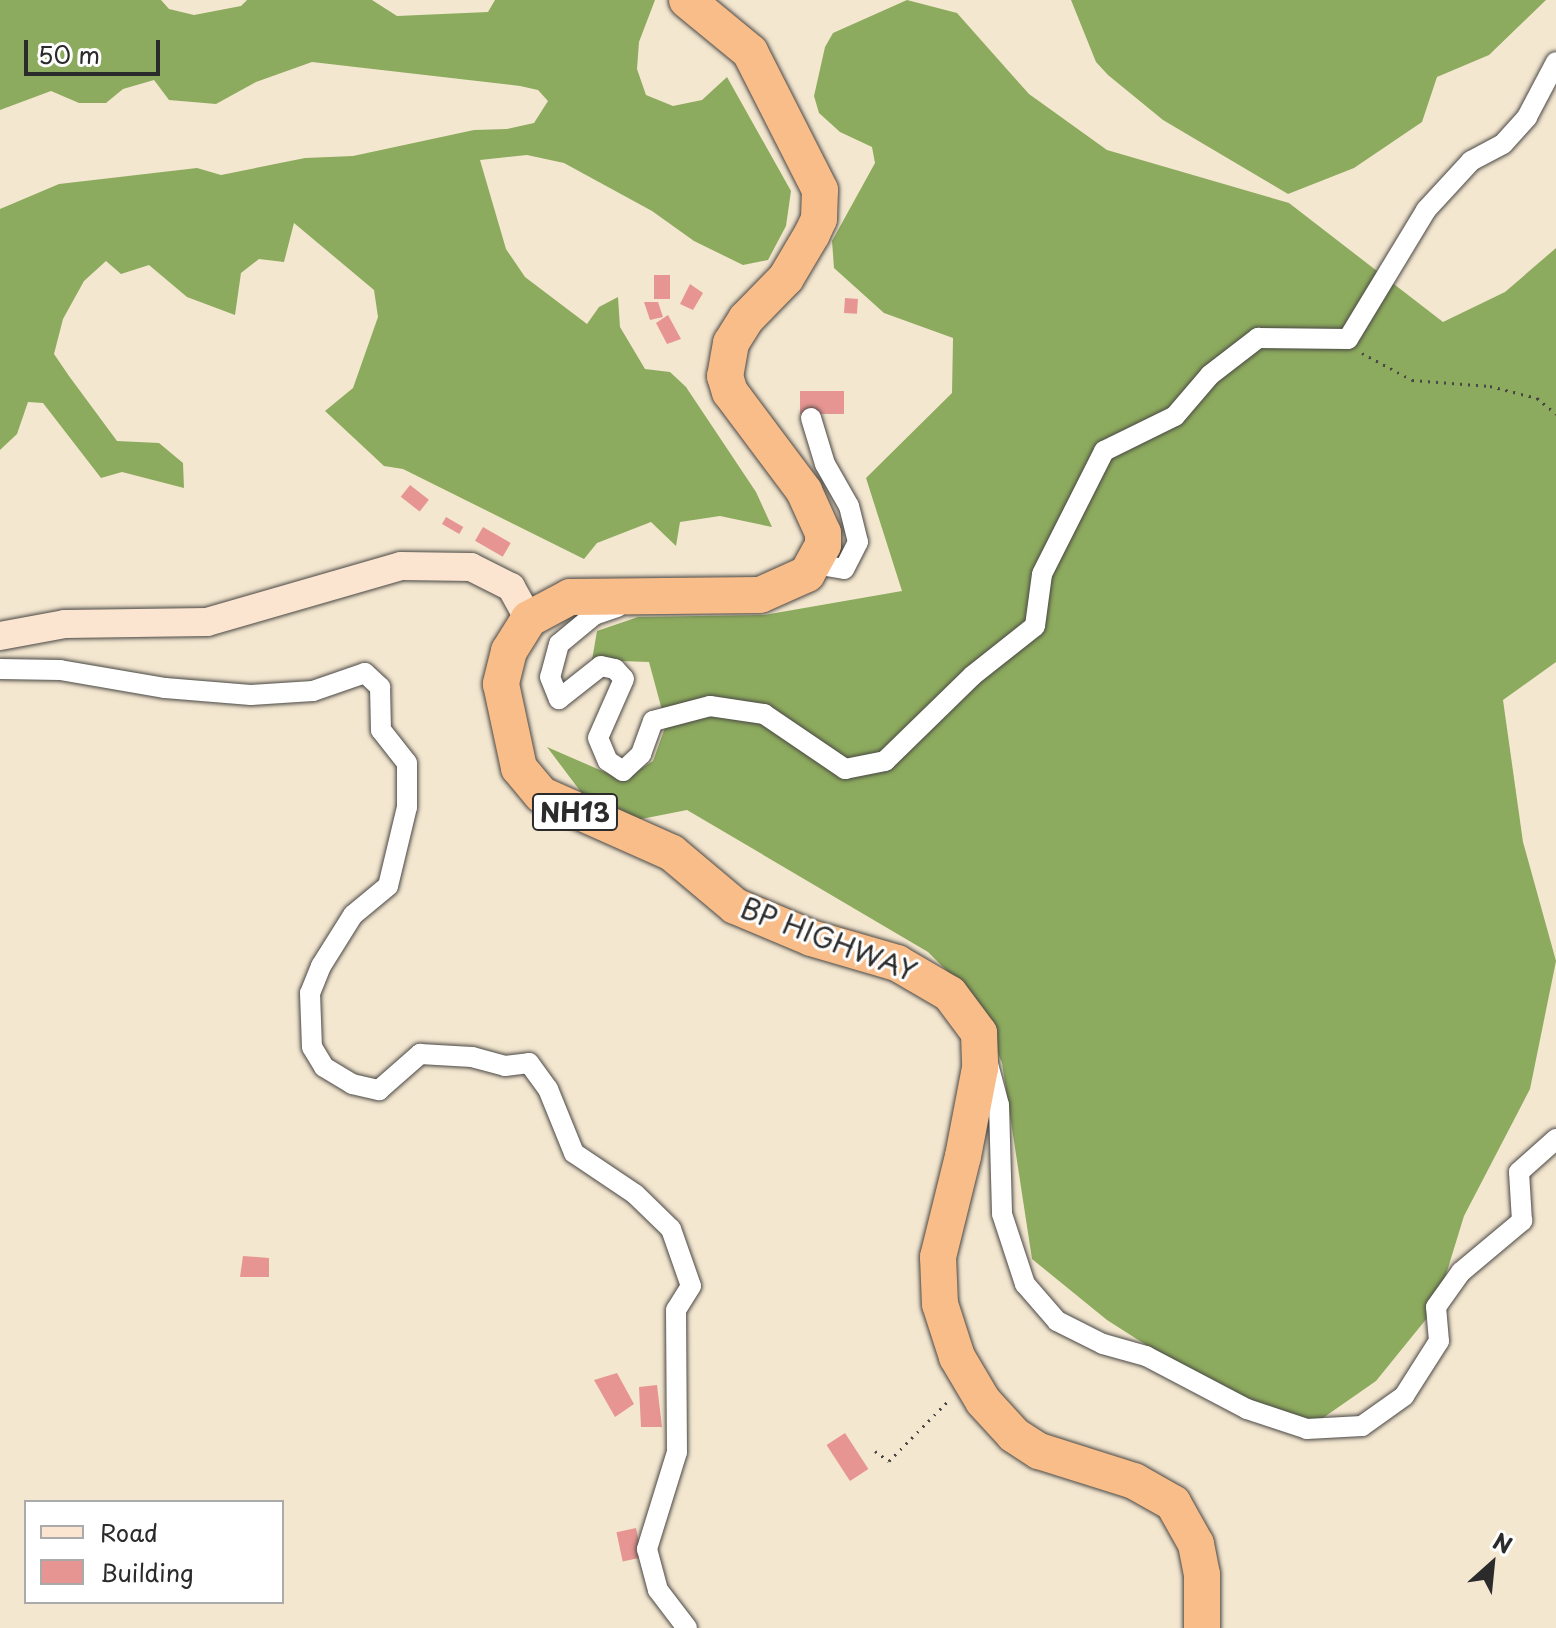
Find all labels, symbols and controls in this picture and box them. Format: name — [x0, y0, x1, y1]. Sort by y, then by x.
scale bar — [28, 24, 164, 74]
text: 50 m — [38, 36, 100, 72]
road number: NH13 — [531, 790, 619, 834]
street label: BP HIGHWAY — [735, 890, 923, 988]
legend — [24, 1500, 284, 1604]
text: Road — [100, 1514, 158, 1550]
north arrow — [1452, 1524, 1532, 1604]
text: N — [1488, 1524, 1518, 1561]
text: Building — [100, 1554, 194, 1590]

